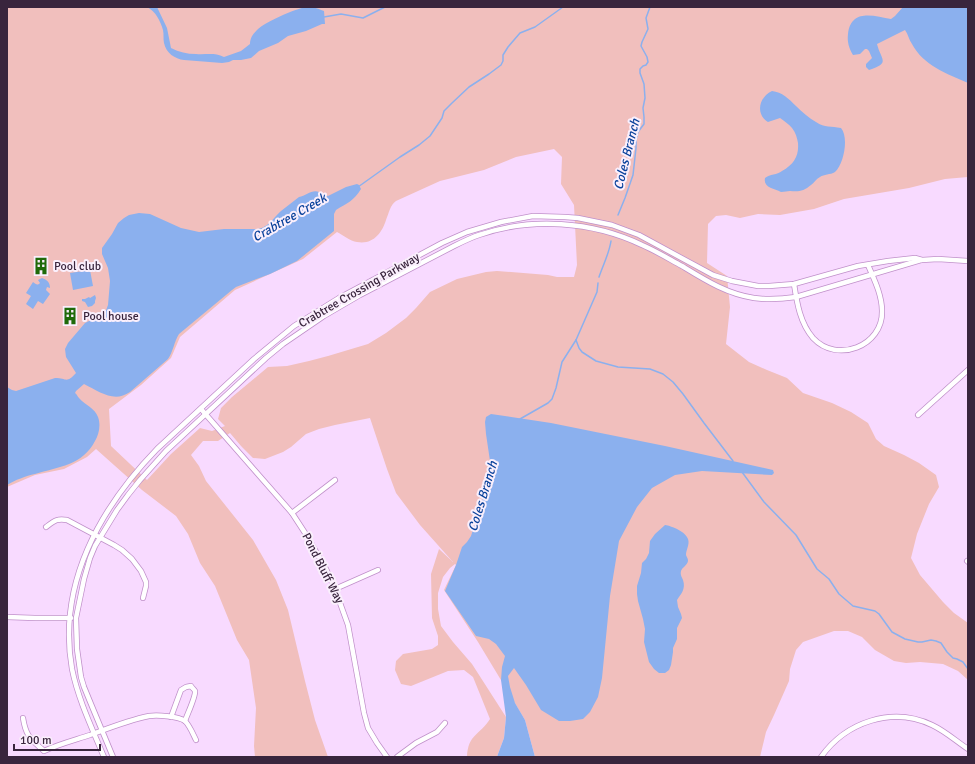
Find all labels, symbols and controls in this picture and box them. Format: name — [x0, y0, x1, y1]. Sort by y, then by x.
water label: Coles Branch — [610, 116, 644, 191]
water label: Crabtree Creek — [250, 189, 331, 246]
street label: Crabtree Crossing Parkway — [296, 249, 423, 331]
building icon: Pool club — [31, 256, 51, 276]
place label: Pool club — [54, 259, 101, 274]
building icon: Pool house — [60, 306, 80, 326]
place label: Pool house — [83, 309, 139, 324]
water label: Coles Branch — [465, 458, 501, 533]
street label: Pond Bluff Way — [298, 530, 347, 606]
scale bar — [14, 726, 100, 752]
text: 100 m — [20, 733, 52, 748]

